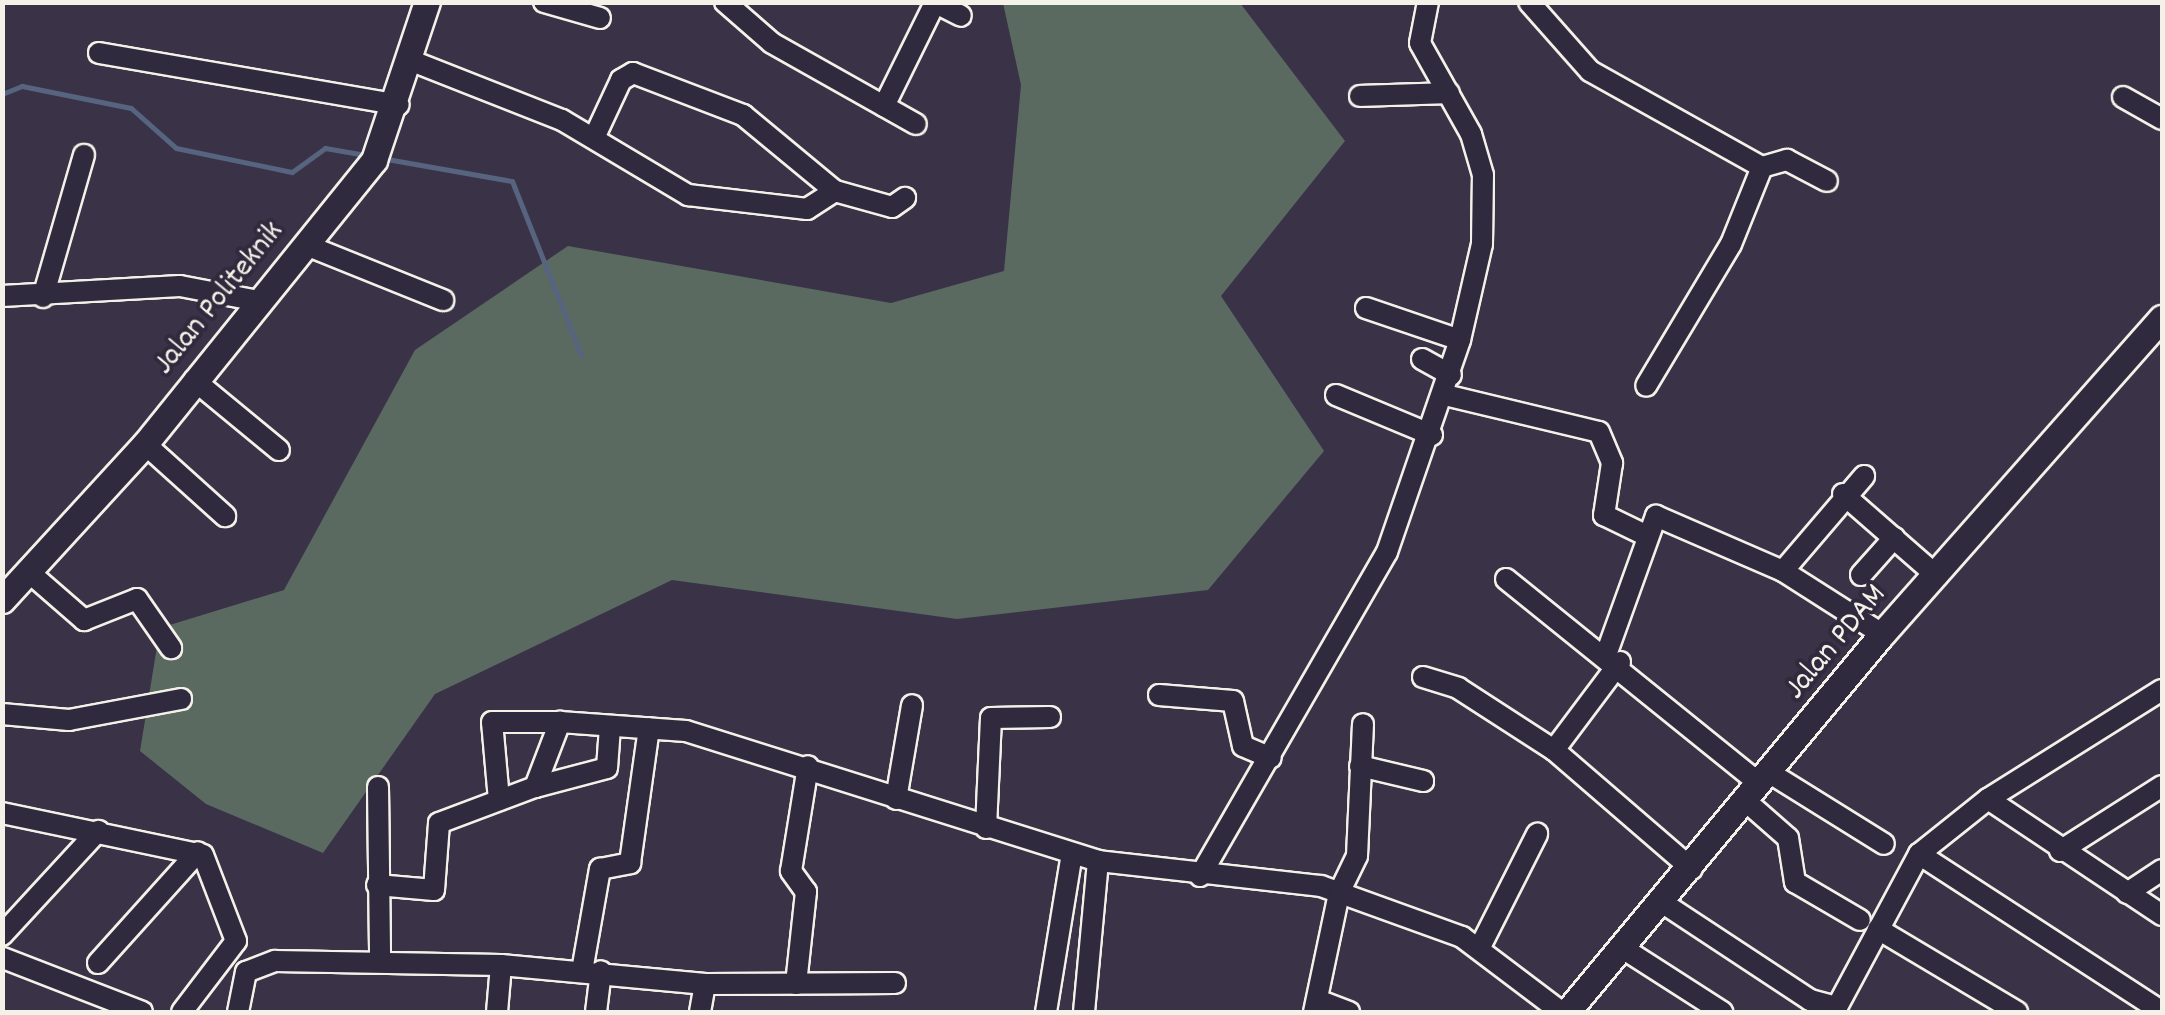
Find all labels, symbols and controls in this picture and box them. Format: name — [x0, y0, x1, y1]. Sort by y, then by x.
street label: Jalan Politeknik — [146, 214, 294, 384]
street label: Jalan PDAM — [1778, 578, 1896, 708]

